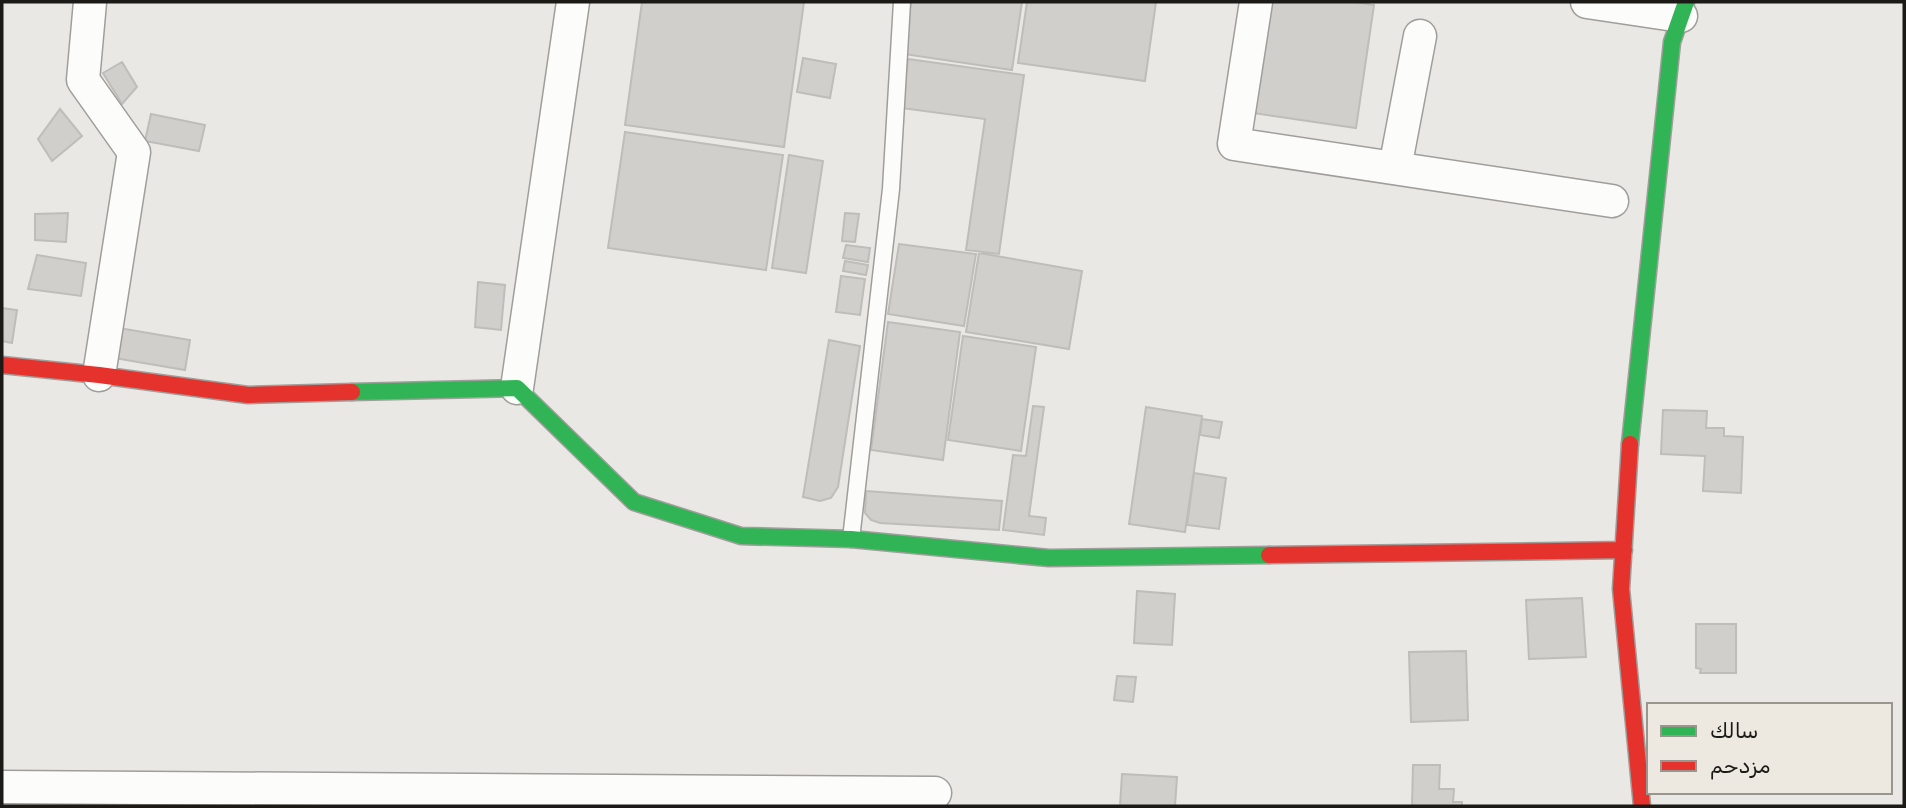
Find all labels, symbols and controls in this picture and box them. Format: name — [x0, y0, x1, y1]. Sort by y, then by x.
legend — [1647, 703, 1892, 794]
text: سالك — [1710, 718, 1758, 743]
text: مزدحم — [1710, 753, 1770, 780]

